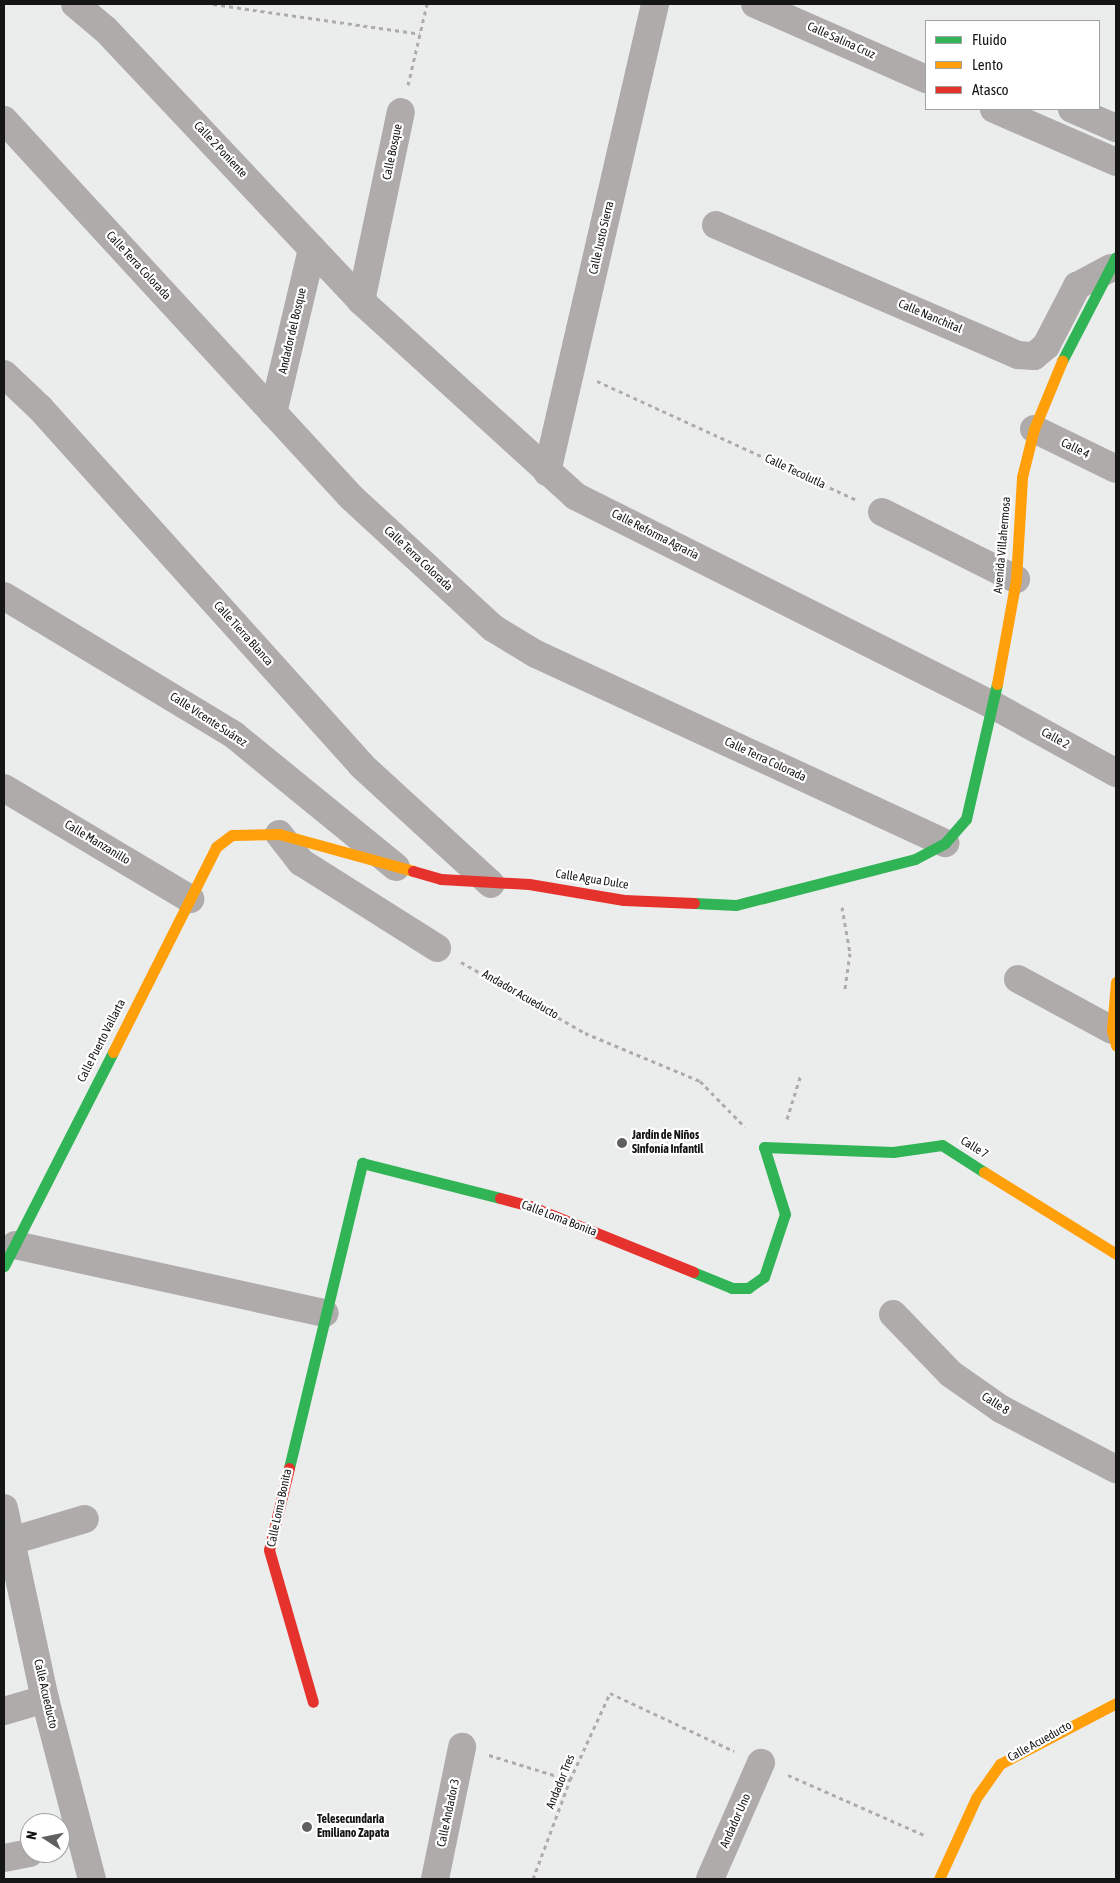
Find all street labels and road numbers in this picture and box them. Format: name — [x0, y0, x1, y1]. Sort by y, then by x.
street label: Calle Salina Cruz — [805, 20, 877, 62]
street label: Calle 2 Poniente — [190, 119, 250, 181]
street label: Calle Bosque — [380, 123, 406, 181]
street label: Calle Justo Sierra — [587, 200, 617, 276]
street label: Calle Terra Colorada — [103, 229, 173, 303]
street label: Andador del Bosque — [276, 287, 310, 375]
street label: Calle Nanchital — [896, 297, 964, 337]
street label: Calle 4 — [1058, 436, 1092, 462]
street label: Calle Tecolutla — [762, 452, 828, 492]
street label: Avenida Villahermosa — [992, 496, 1014, 594]
street label: Calle Reforma Agraria — [609, 507, 701, 563]
street label: Calle Terra Colorada — [381, 524, 455, 594]
street label: Calle Tierra Blanca — [210, 599, 276, 669]
street label: Calle Vicente Suárez — [167, 690, 249, 750]
street label: Calle 2 — [1038, 725, 1072, 753]
street label: Calle Terra Colorada — [722, 735, 808, 785]
street label: Calle Manzanillo — [62, 818, 132, 868]
street label: Calle Agua Dulce — [554, 867, 630, 893]
street label: Andador Acueducto — [479, 967, 561, 1023]
street label: Calle Puerto Vallarta — [75, 997, 129, 1085]
street label: Calle 7 — [957, 1134, 991, 1162]
street label: Calle Loma Bonita — [519, 1198, 599, 1240]
street label: Calle 8 — [979, 1390, 1011, 1418]
street label: Calle Loma Bonita — [265, 1468, 295, 1548]
street label: Calle Acueducto — [30, 1658, 60, 1730]
street label: Calle Acueducto — [1006, 1719, 1074, 1765]
street label: Andador Tres — [544, 1753, 578, 1811]
street label: Calle Andador 3 — [435, 1778, 463, 1848]
street label: Andador Uno — [718, 1792, 754, 1850]

